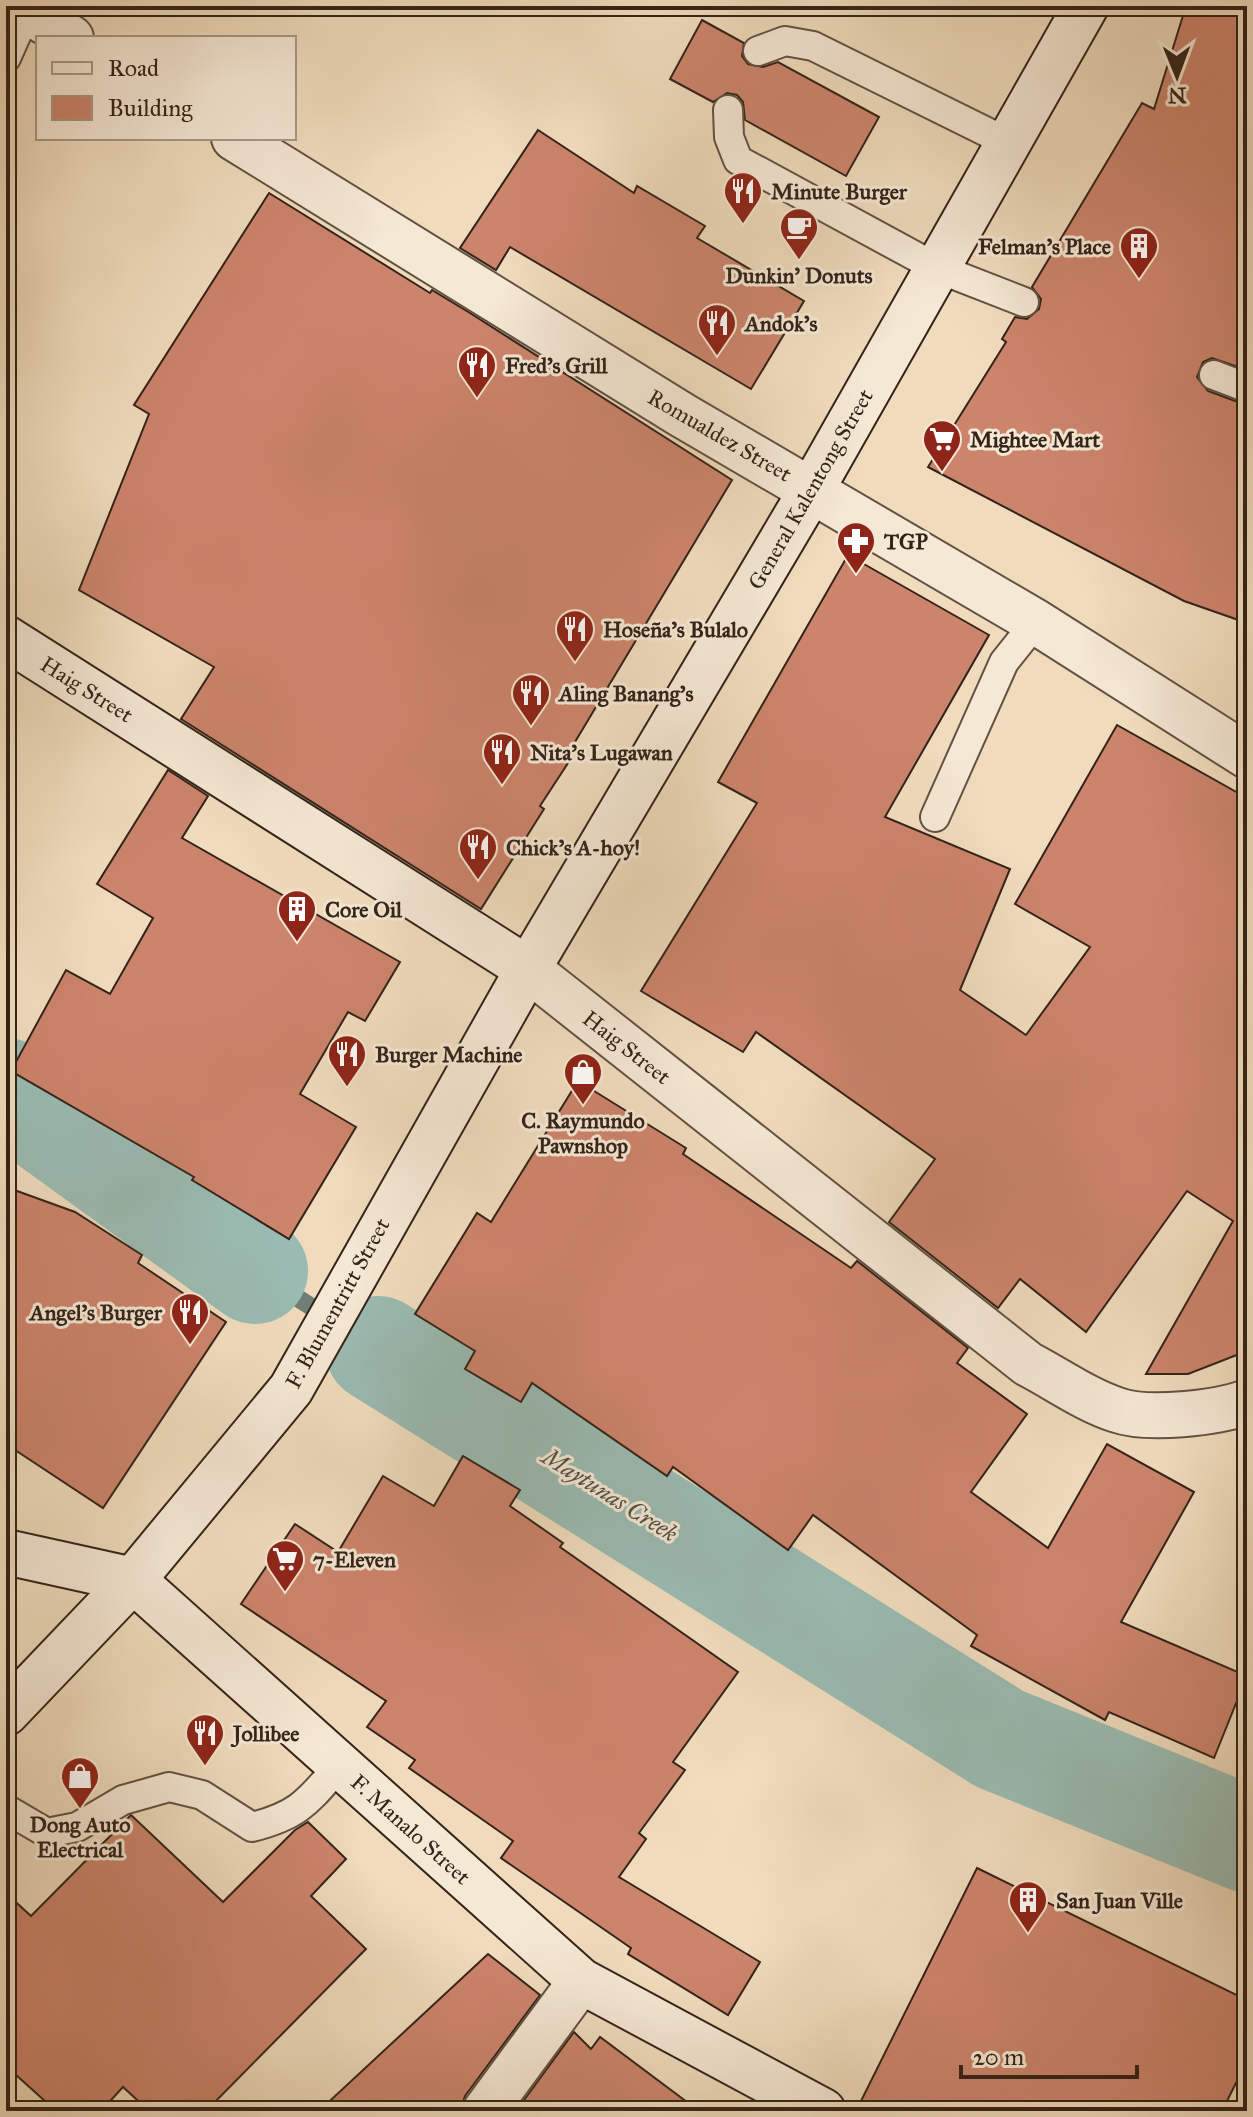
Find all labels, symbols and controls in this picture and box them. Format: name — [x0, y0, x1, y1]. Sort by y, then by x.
legend — [36, 36, 296, 140]
north arrow — [1137, 36, 1217, 116]
text: Road — [108, 53, 159, 83]
text: N — [1167, 82, 1187, 109]
text: Building — [108, 93, 193, 123]
restaurant icon: Minute Burger — [722, 170, 764, 225]
place label: Minute Burger — [771, 178, 908, 205]
cafe icon: Dunkin' Donuts — [778, 206, 820, 261]
building icon: Felman's Place — [1118, 225, 1160, 280]
place label: Felman's Place — [978, 233, 1111, 260]
place label: Dunkin' Donuts — [725, 262, 873, 289]
restaurant icon: Andok's — [696, 302, 738, 357]
place label: Andok's — [743, 310, 817, 337]
restaurant icon: Fred's Grill — [456, 344, 498, 399]
place label: Fred's Grill — [505, 352, 609, 379]
street label: Romualdez Street — [643, 383, 797, 488]
street label: General Kalentong Street — [742, 384, 879, 594]
supermarket icon: Mightee Mart — [921, 418, 963, 473]
place label: Mightee Mart — [970, 426, 1100, 453]
pharmacy icon: TGP — [835, 520, 877, 575]
place label: TGP — [883, 528, 928, 555]
restaurant icon: Hoseña's Bulalo — [554, 608, 596, 663]
place label: Hoseña's Bulalo — [603, 616, 748, 643]
street label: Haig Street — [35, 650, 138, 729]
restaurant icon: Aling Banang's — [510, 672, 552, 727]
place label: Aling Banang's — [557, 680, 693, 707]
restaurant icon: Nita's Lugawan — [481, 731, 523, 786]
place label: Nita's Lugawan — [530, 739, 673, 766]
restaurant icon: Chick's A-hoy! — [457, 826, 499, 881]
place label: Chick's A-hoy! — [506, 834, 640, 861]
building icon: Core Oil — [276, 888, 318, 943]
place label: Core Oil — [325, 896, 403, 923]
street label: Haig Street — [577, 1005, 676, 1090]
restaurant icon: Burger Machine — [326, 1033, 368, 1088]
place label: Burger Machine — [375, 1041, 523, 1068]
shop icon: C. Raymundo Pawnshop — [562, 1051, 604, 1106]
place label: C. Raymundo Pawnshop — [521, 1107, 645, 1159]
street label: F. Blumentritt Street — [279, 1213, 396, 1393]
restaurant icon: Angel's Burger — [169, 1291, 211, 1346]
place label: Angel's Burger — [28, 1299, 163, 1326]
water label: Maytunas Creek — [535, 1440, 684, 1549]
supermarket icon: 7-Eleven — [264, 1538, 306, 1593]
place label: 7-Eleven — [313, 1546, 396, 1573]
restaurant icon: Jollibee — [184, 1712, 226, 1767]
place label: Jollibee — [230, 1720, 299, 1748]
shop icon: Dong Auto Electrical — [59, 1755, 101, 1810]
street label: F. Manalo Street — [345, 1769, 476, 1890]
place label: Dong Auto Electrical — [30, 1811, 130, 1863]
building icon: San Juan Ville — [1007, 1879, 1049, 1934]
place label: San Juan Ville — [1056, 1887, 1183, 1915]
scale bar — [961, 2029, 1137, 2079]
text: 20 m — [973, 2042, 1024, 2072]

